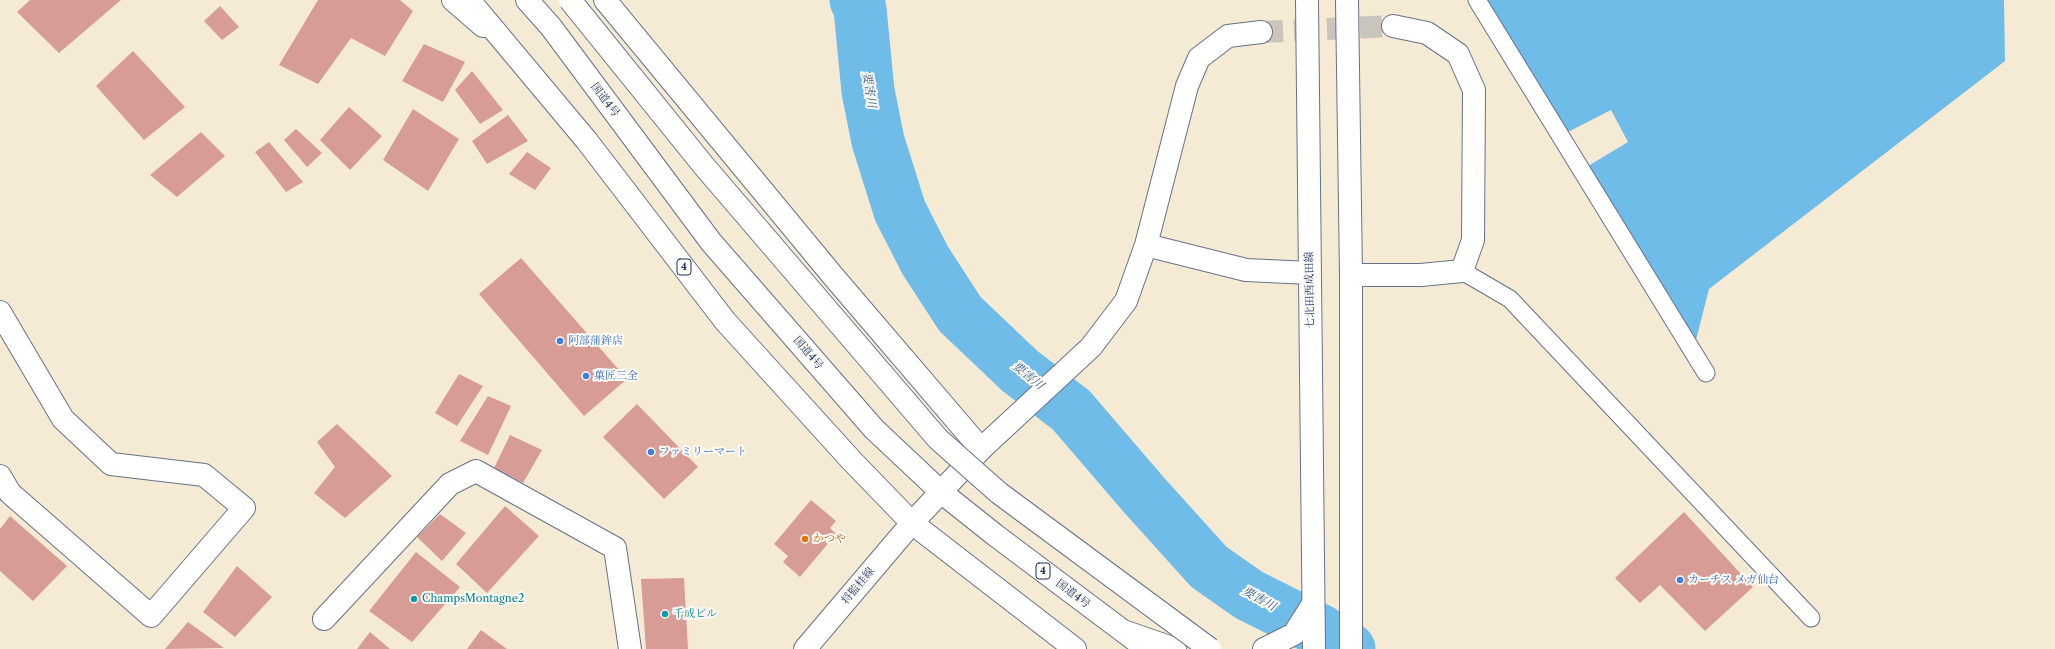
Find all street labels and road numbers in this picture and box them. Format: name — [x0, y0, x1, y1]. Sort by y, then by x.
street label: 国道4号 — [588, 80, 622, 120]
street label: 七北田西成田線 — [1303, 251, 1317, 329]
road number: 4 — [677, 259, 691, 275]
street label: 国道4号 — [790, 334, 826, 372]
road number: 4 — [1036, 563, 1050, 579]
street label: 将監桂線 — [839, 565, 877, 607]
street label: 国道4号 — [1053, 577, 1093, 611]

